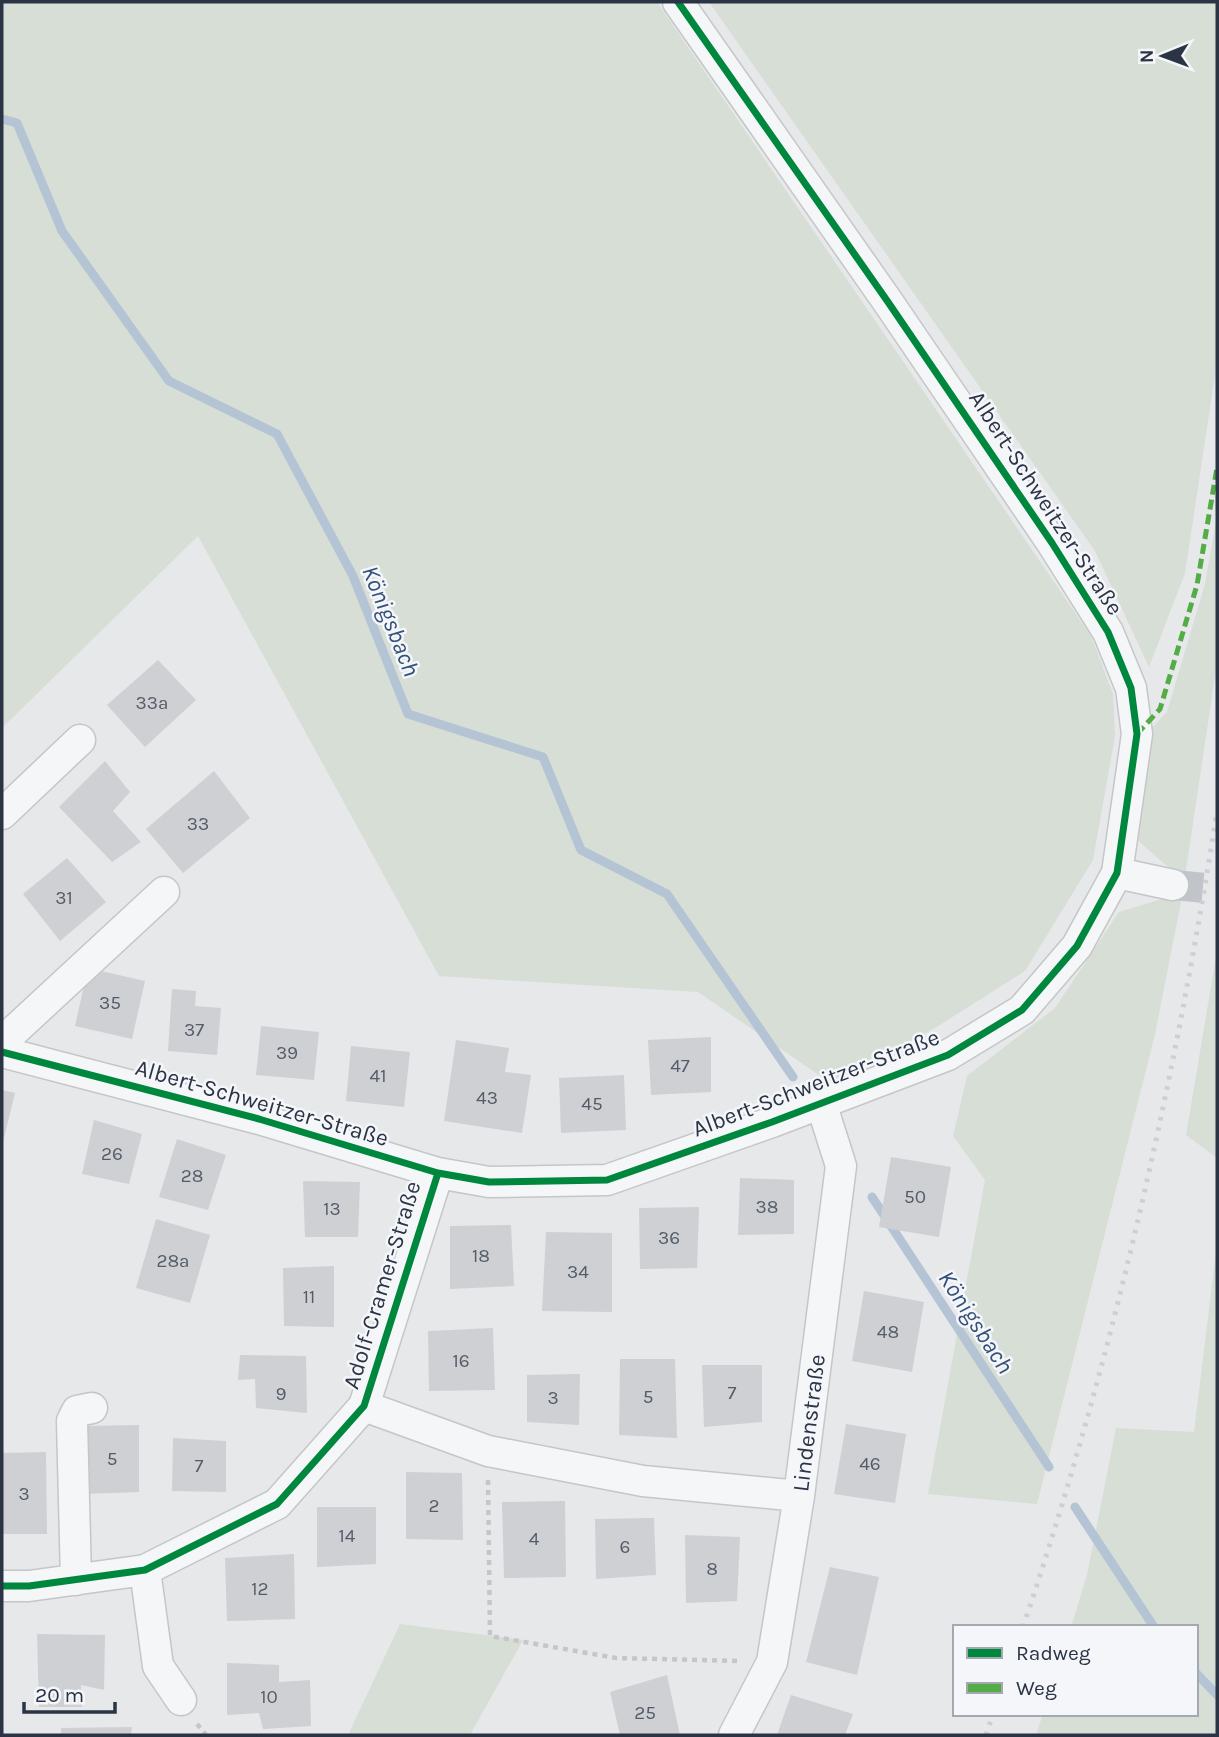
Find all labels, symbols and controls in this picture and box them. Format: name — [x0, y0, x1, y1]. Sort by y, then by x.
north arrow — [1128, 21, 1198, 91]
text: N — [1136, 49, 1158, 63]
street label: Albert-Schweitzer-Straße — [963, 386, 1129, 620]
water label: Königsbach — [356, 562, 426, 680]
house number: 33a — [136, 692, 168, 714]
house number: 33 — [187, 813, 209, 835]
house number: 31 — [55, 887, 73, 909]
house number: 35 — [99, 992, 121, 1014]
house number: 37 — [184, 1019, 204, 1041]
street label: Albert-Schweitzer-Straße — [689, 1023, 943, 1143]
house number: 39 — [276, 1042, 298, 1064]
street label: Albert-Schweitzer-Straße — [132, 1054, 392, 1152]
house number: 47 — [670, 1055, 690, 1077]
house number: 41 — [370, 1065, 386, 1087]
house number: 43 — [476, 1087, 498, 1109]
house number: 45 — [581, 1093, 603, 1115]
house number: 26 — [101, 1143, 123, 1165]
house number: 28 — [181, 1165, 203, 1187]
street label: Adolf-Cramer-Straße — [338, 1178, 426, 1392]
house number: 50 — [904, 1186, 926, 1208]
house number: 38 — [756, 1196, 778, 1218]
house number: 13 — [323, 1198, 341, 1220]
house number: 36 — [658, 1227, 680, 1249]
house number: 18 — [472, 1245, 490, 1267]
house number: 28a — [156, 1250, 190, 1272]
house number: 34 — [567, 1261, 589, 1283]
water label: Königsbach — [932, 1265, 1020, 1379]
house number: 11 — [303, 1286, 315, 1308]
house number: 48 — [877, 1321, 899, 1343]
house number: 16 — [452, 1350, 470, 1372]
street label: Lindenstraße — [787, 1353, 831, 1493]
house number: 7 — [728, 1382, 737, 1404]
house number: 9 — [275, 1383, 287, 1405]
house number: 5 — [643, 1386, 653, 1408]
house number: 3 — [547, 1387, 559, 1409]
house number: 5 — [107, 1448, 117, 1470]
house number: 46 — [859, 1453, 881, 1475]
house number: 7 — [195, 1455, 204, 1477]
house number: 3 — [18, 1483, 30, 1505]
house number: 2 — [428, 1495, 440, 1517]
house number: 14 — [339, 1525, 356, 1547]
house number: 4 — [529, 1528, 540, 1550]
house number: 6 — [620, 1536, 630, 1558]
house number: 8 — [706, 1558, 718, 1580]
house number: 12 — [251, 1578, 269, 1600]
legend — [953, 1625, 1198, 1716]
text: Radweg — [1016, 1641, 1091, 1665]
scale bar — [24, 1670, 116, 1714]
text: Weg — [1016, 1676, 1057, 1700]
text: 20 m — [35, 1683, 84, 1707]
house number: 10 — [260, 1686, 278, 1708]
house number: 25 — [634, 1702, 656, 1724]

